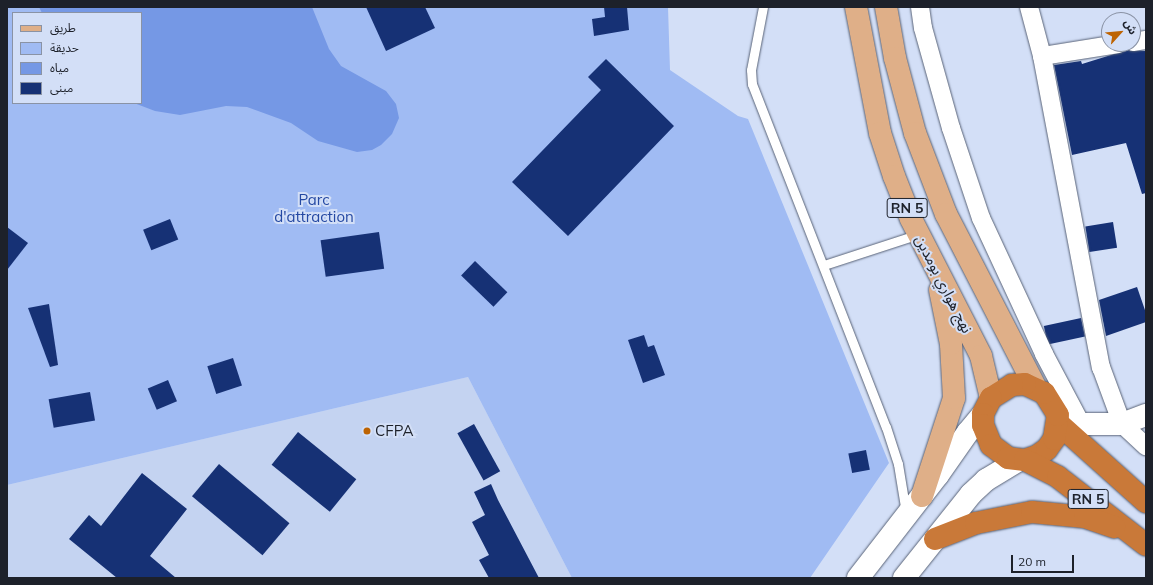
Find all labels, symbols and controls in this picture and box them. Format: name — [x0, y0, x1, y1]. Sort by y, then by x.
legend — [12, 12, 142, 104]
north arrow — [1101, 12, 1141, 52]
text: ش — [1121, 17, 1140, 37]
text: طريق — [50, 20, 76, 35]
text: حديقة — [50, 40, 79, 55]
text: مياه — [50, 60, 69, 75]
text: مبنى — [50, 80, 73, 95]
park label: Parc d'attraction — [274, 190, 354, 225]
road number: RN 5 — [886, 196, 928, 220]
street label: نهج هواري بومدين — [912, 232, 976, 336]
place label: CFPA — [375, 422, 413, 440]
marker: CFPA — [362, 426, 372, 436]
road number: RN 5 — [1067, 487, 1109, 511]
scale bar — [1013, 547, 1076, 573]
text: 20 m — [1018, 554, 1046, 569]

